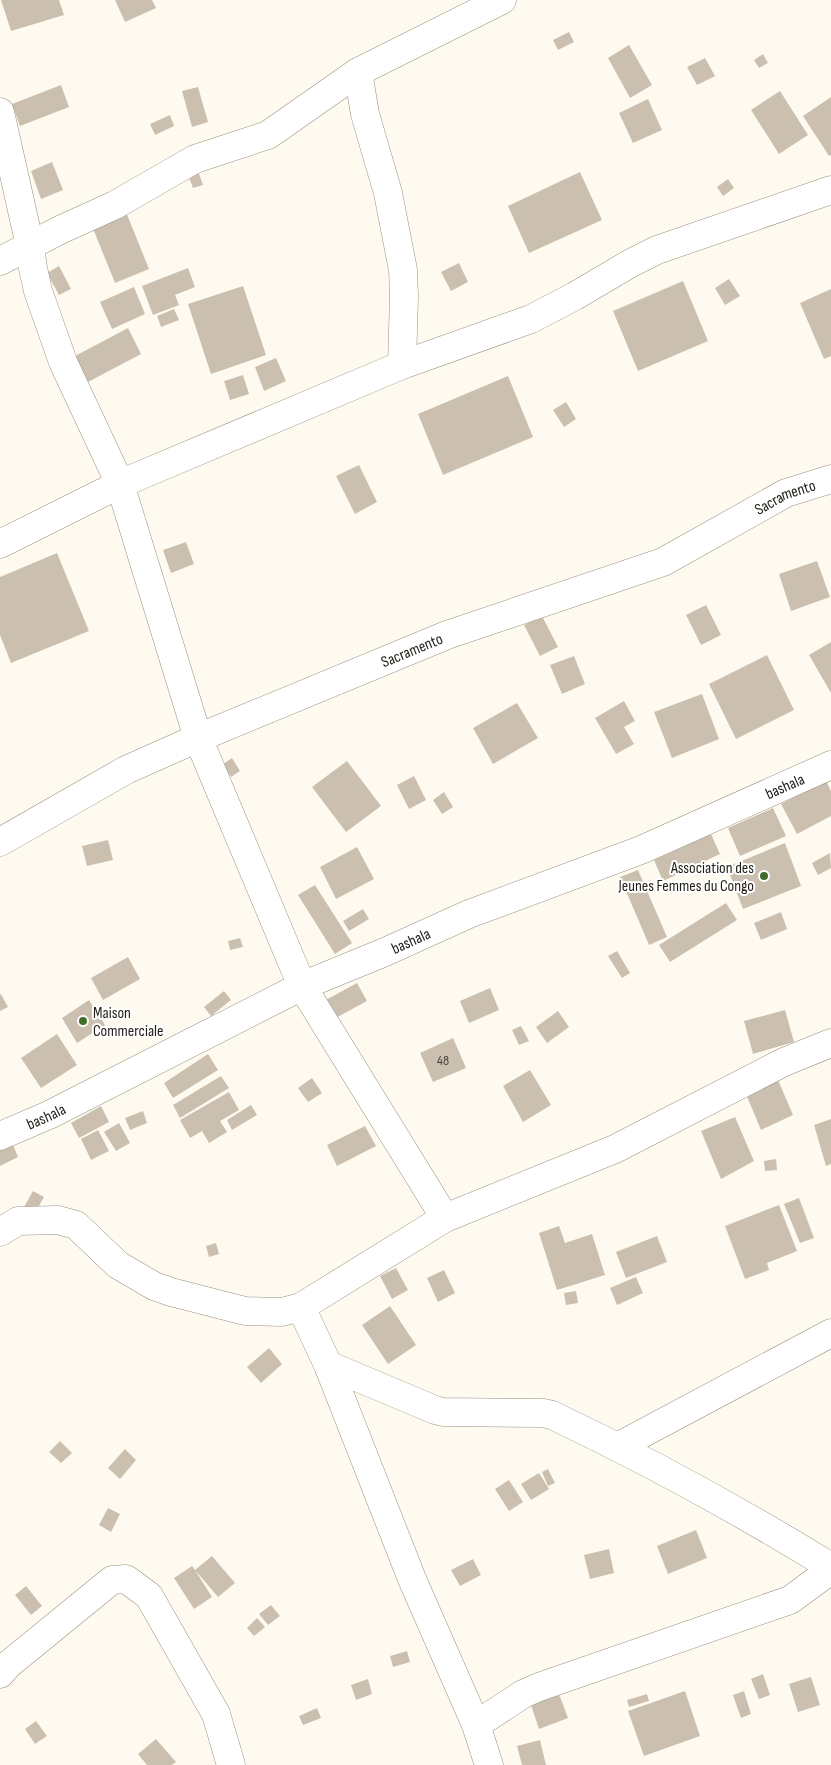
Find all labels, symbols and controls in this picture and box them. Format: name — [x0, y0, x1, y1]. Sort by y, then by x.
street label: Sacramento — [752, 476, 818, 520]
street label: Sacramento — [378, 630, 446, 672]
street label: bashala — [763, 770, 808, 804]
place label: Association des Jeunes Femmes du Congo — [618, 859, 754, 896]
marker: Association des Jeunes Femmes du Congo — [758, 870, 770, 882]
street label: bashala — [389, 925, 434, 959]
place label: Maison Commerciale — [93, 1004, 164, 1041]
marker: Maison Commerciale — [77, 1015, 89, 1027]
house number: 48 — [437, 1052, 449, 1069]
street label: bashala — [24, 1100, 69, 1134]

